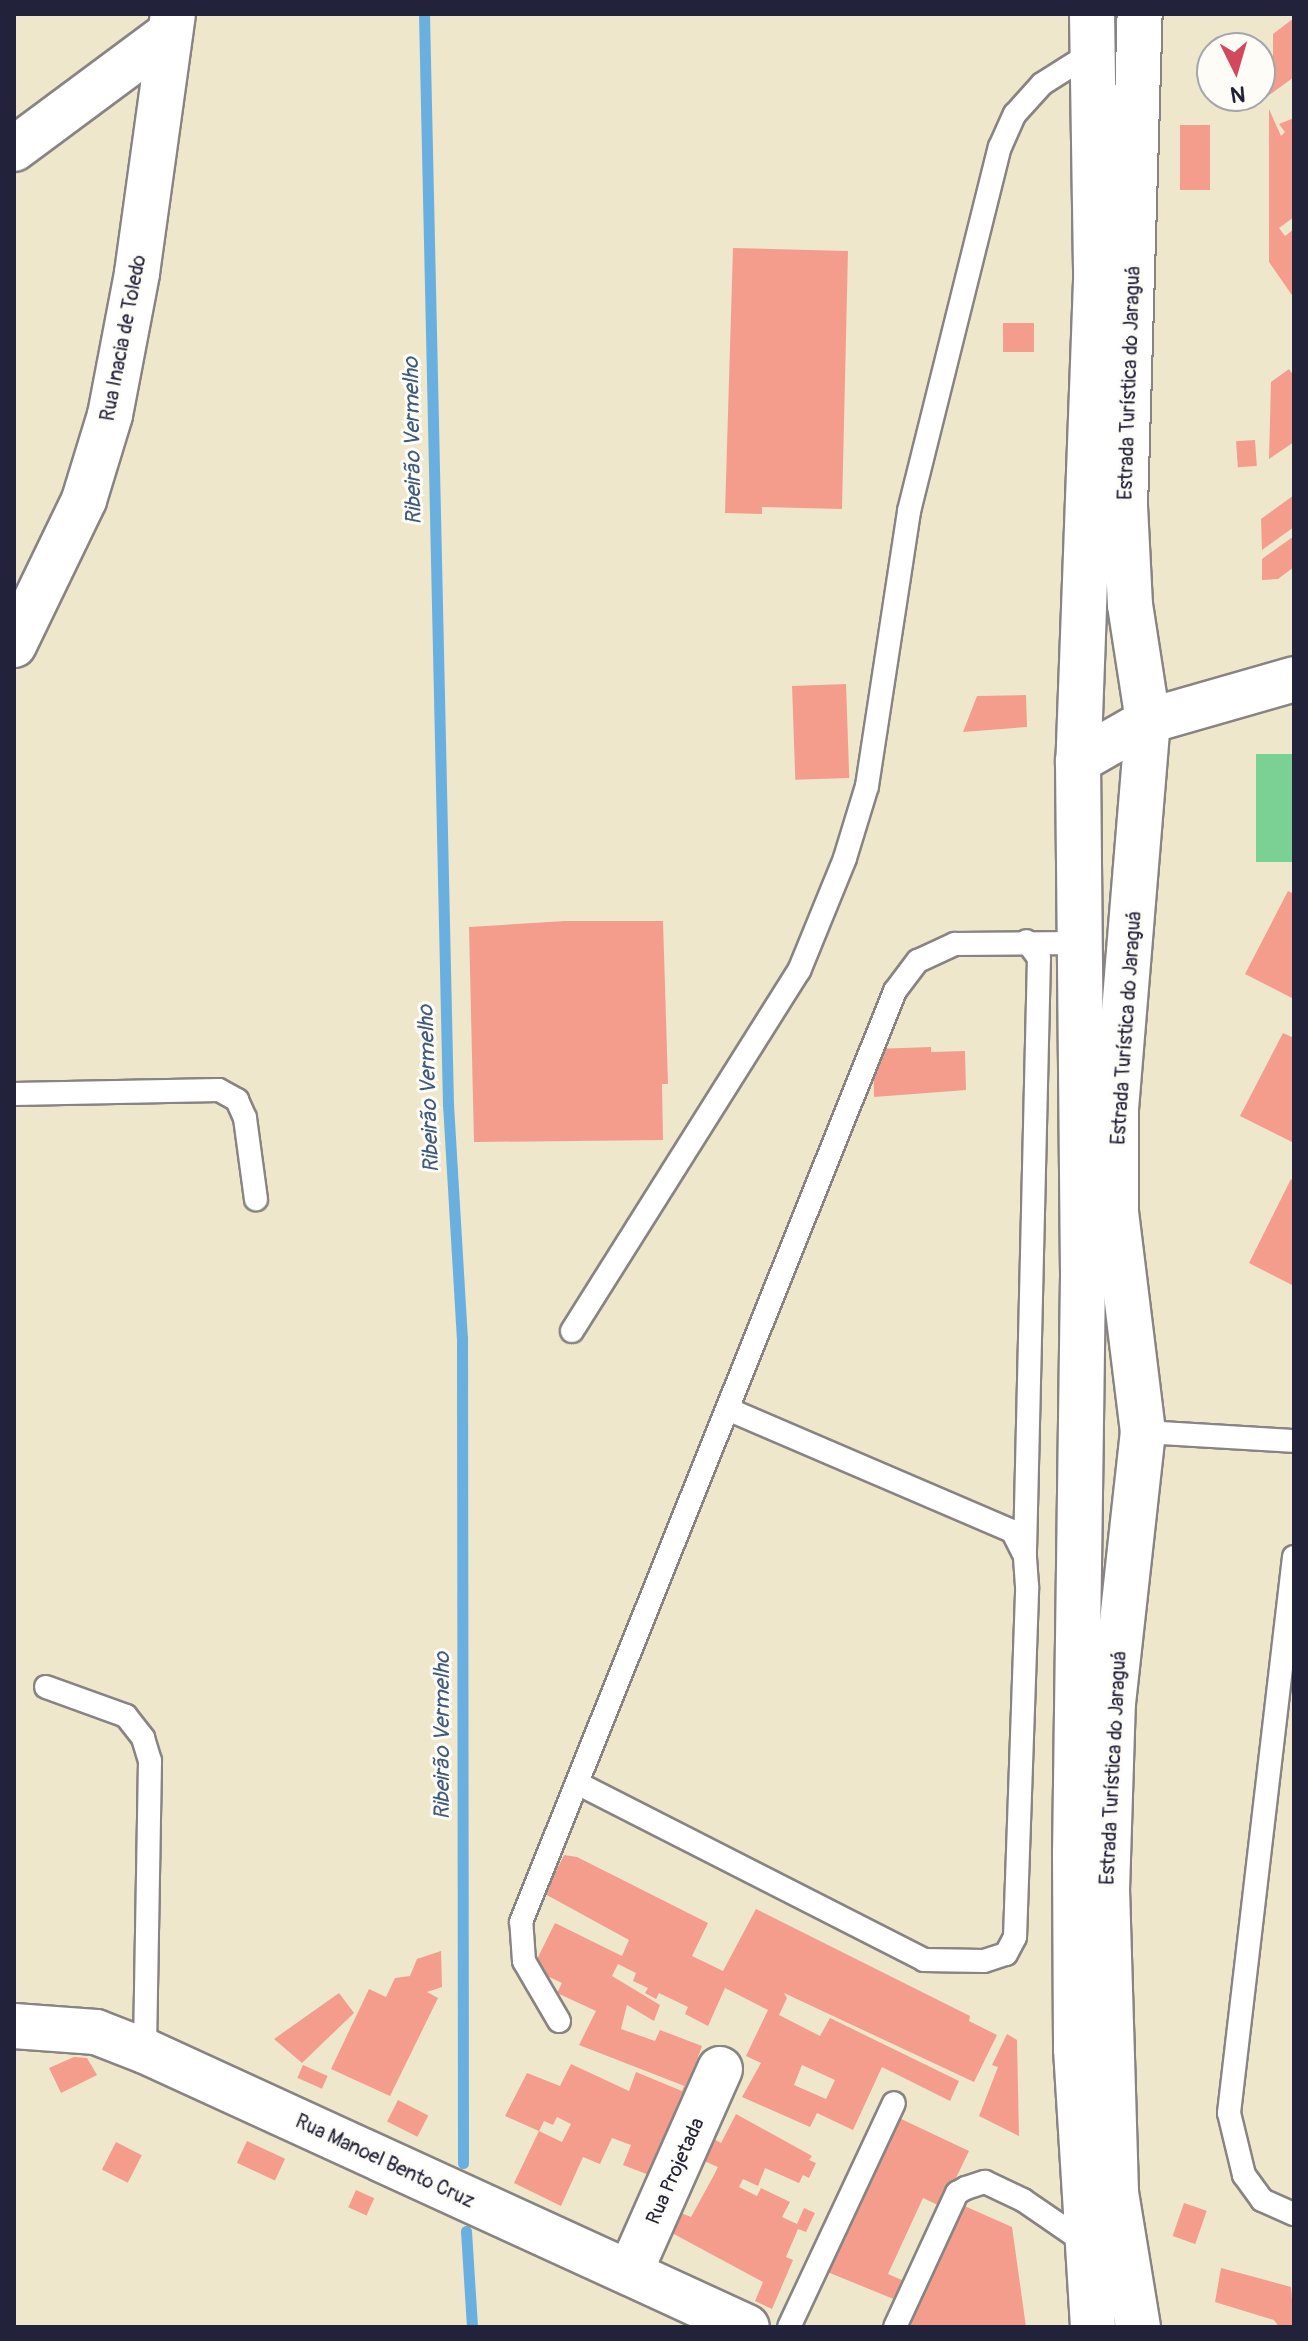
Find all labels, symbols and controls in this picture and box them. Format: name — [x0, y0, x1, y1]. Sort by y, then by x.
north arrow — [1196, 32, 1276, 112]
text: N — [1229, 79, 1247, 109]
street label: Rua Inacia de Toledo — [95, 253, 151, 423]
street label: Estrada Turística do Jaraguá — [1113, 266, 1145, 500]
water label: Ribeirão Vermelho — [398, 357, 428, 525]
street label: Estrada Turística do Jaraguá — [1106, 910, 1146, 1146]
water label: Ribeirão Vermelho — [413, 1005, 445, 1173]
street label: Estrada Turística do Jaraguá — [1095, 1650, 1131, 1886]
water label: Ribeirão Vermelho — [430, 1652, 456, 1820]
street label: Rua Manoel Bento Cruz — [292, 2109, 478, 2213]
street label: Rua Projetada — [641, 2114, 709, 2228]

